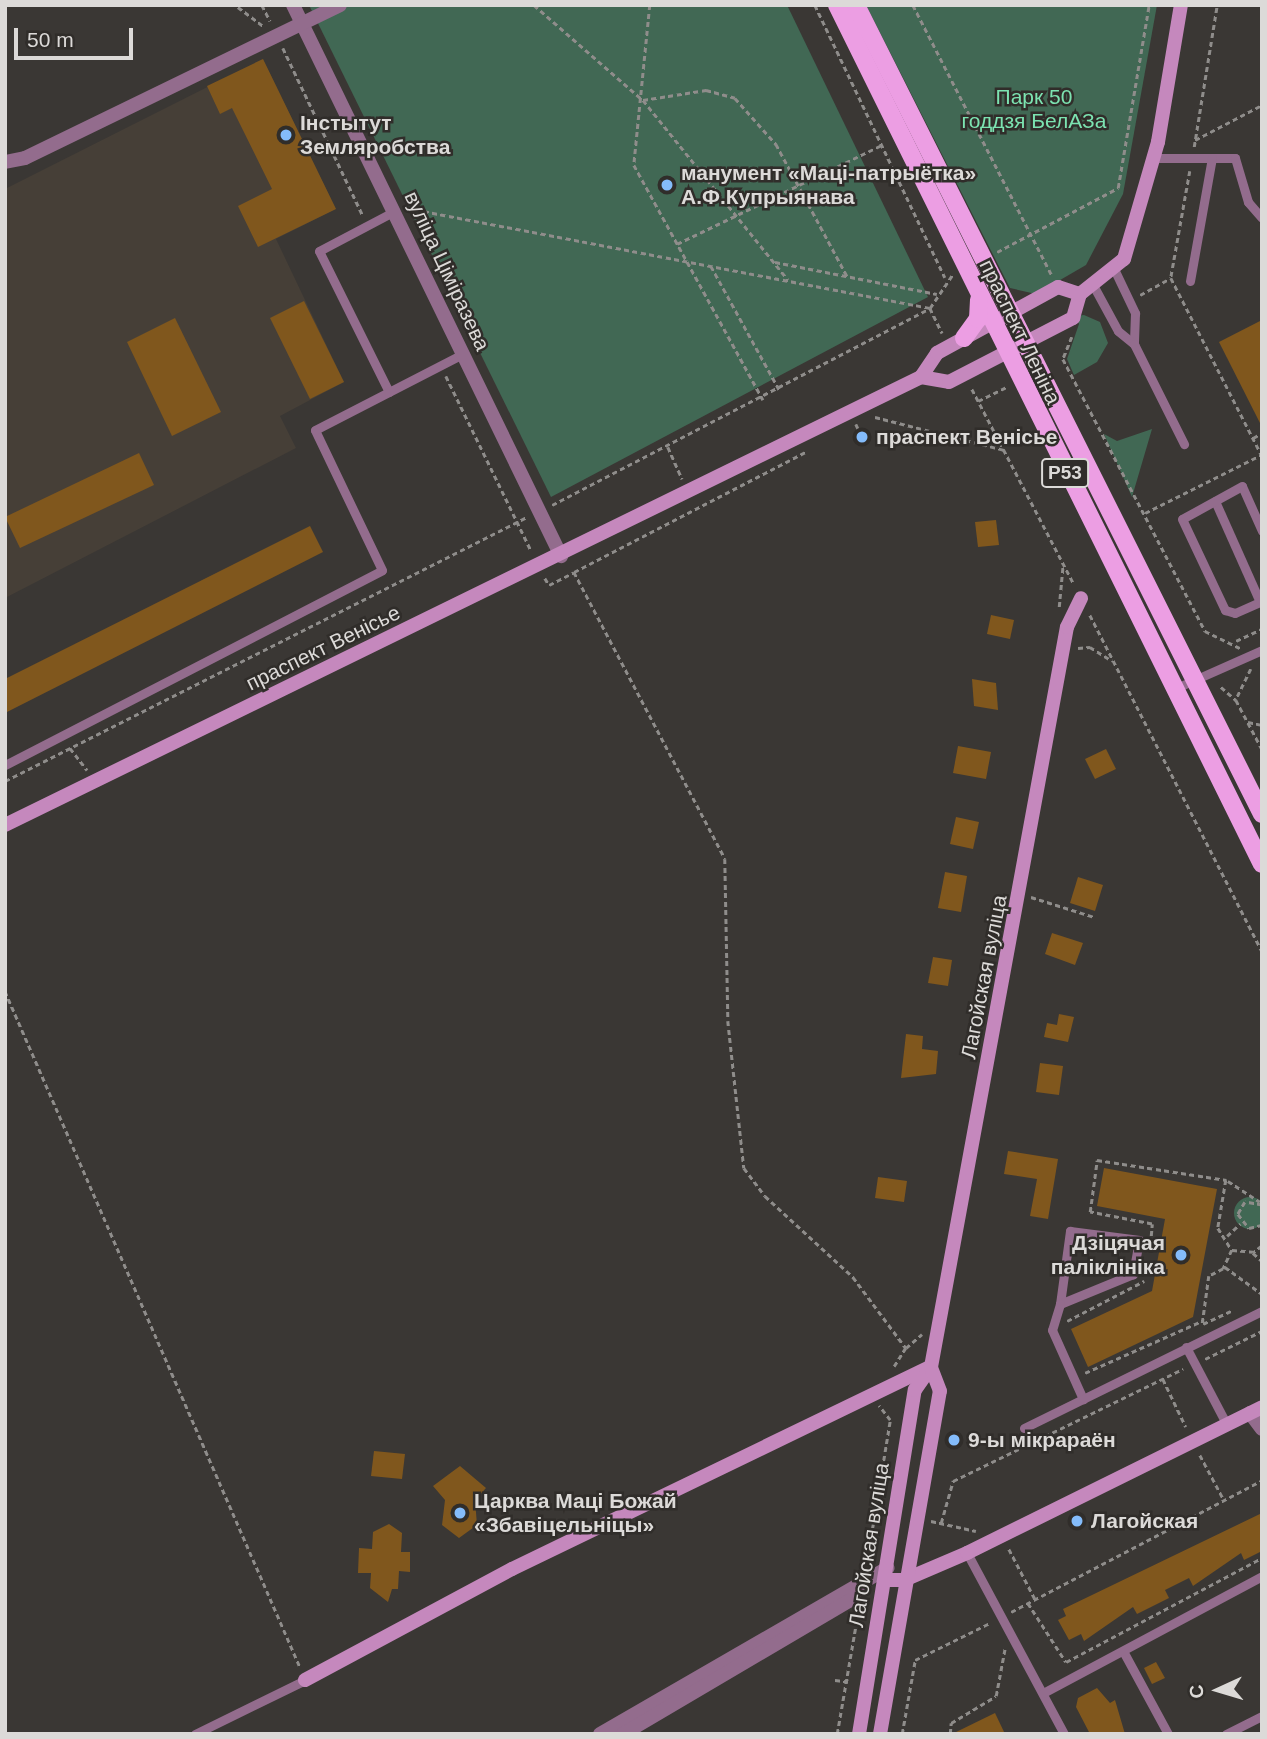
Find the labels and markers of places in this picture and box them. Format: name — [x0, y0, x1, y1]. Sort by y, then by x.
place label: Інстытут Земляробства — [300, 110, 450, 160]
marker: Інстытут Земляробства — [278, 127, 294, 143]
place label: манумент «Маці-патрыётка» А.Ф.Купрыянава — [681, 160, 976, 210]
marker: манумент «Маці-патрыётка» А.Ф.Купрыянава — [659, 177, 675, 193]
place label: праспект Венісье — [876, 424, 1057, 450]
marker: праспект Венісье — [854, 429, 870, 445]
place label: Дзіцячая паліклініка — [1051, 1230, 1165, 1280]
marker: Дзіцячая паліклініка — [1171, 1245, 1191, 1265]
place label: 9-ы мікрараён — [968, 1427, 1116, 1453]
marker: 9-ы мікрараён — [946, 1432, 962, 1448]
place label: Царква Маці Божай «Збавіцельніцы» — [474, 1488, 677, 1538]
marker: Царква Маці Божай «Збавіцельніцы» — [452, 1505, 468, 1521]
place label: Лагойская — [1091, 1508, 1198, 1534]
marker: Лагойская — [1069, 1513, 1085, 1529]

